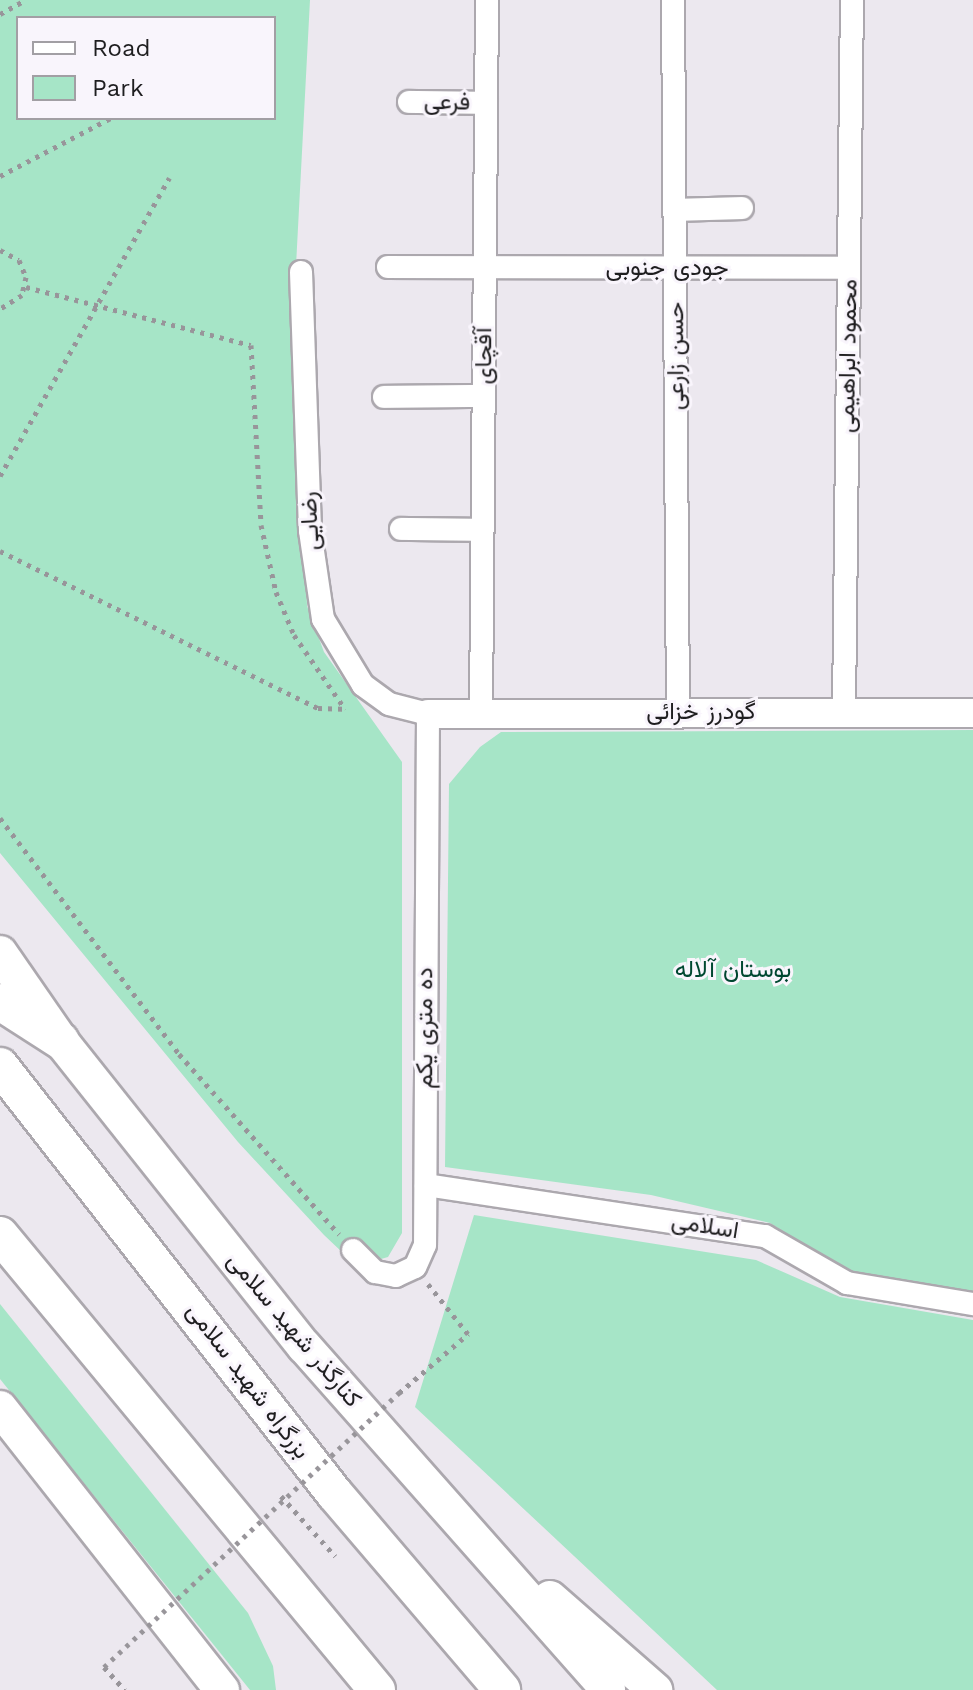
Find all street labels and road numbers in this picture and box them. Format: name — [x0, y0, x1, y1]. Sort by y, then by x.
street label: فرعی — [424, 87, 470, 117]
street label: جودی جنوبی — [605, 254, 729, 282]
street label: محمود ابراهیمی — [832, 279, 864, 433]
street label: حسن زارعی — [662, 302, 690, 410]
street label: آقچای — [470, 328, 498, 384]
street label: رضایی — [294, 491, 326, 551]
street label: گودرز خزائی — [646, 698, 756, 726]
street label: ده متری یکم — [411, 967, 439, 1089]
street label: اسلامی — [669, 1206, 741, 1246]
street label: کنارگذر شهید سلامی — [221, 1247, 367, 1413]
street label: بزرگراه شهید سلامی — [180, 1297, 316, 1465]

